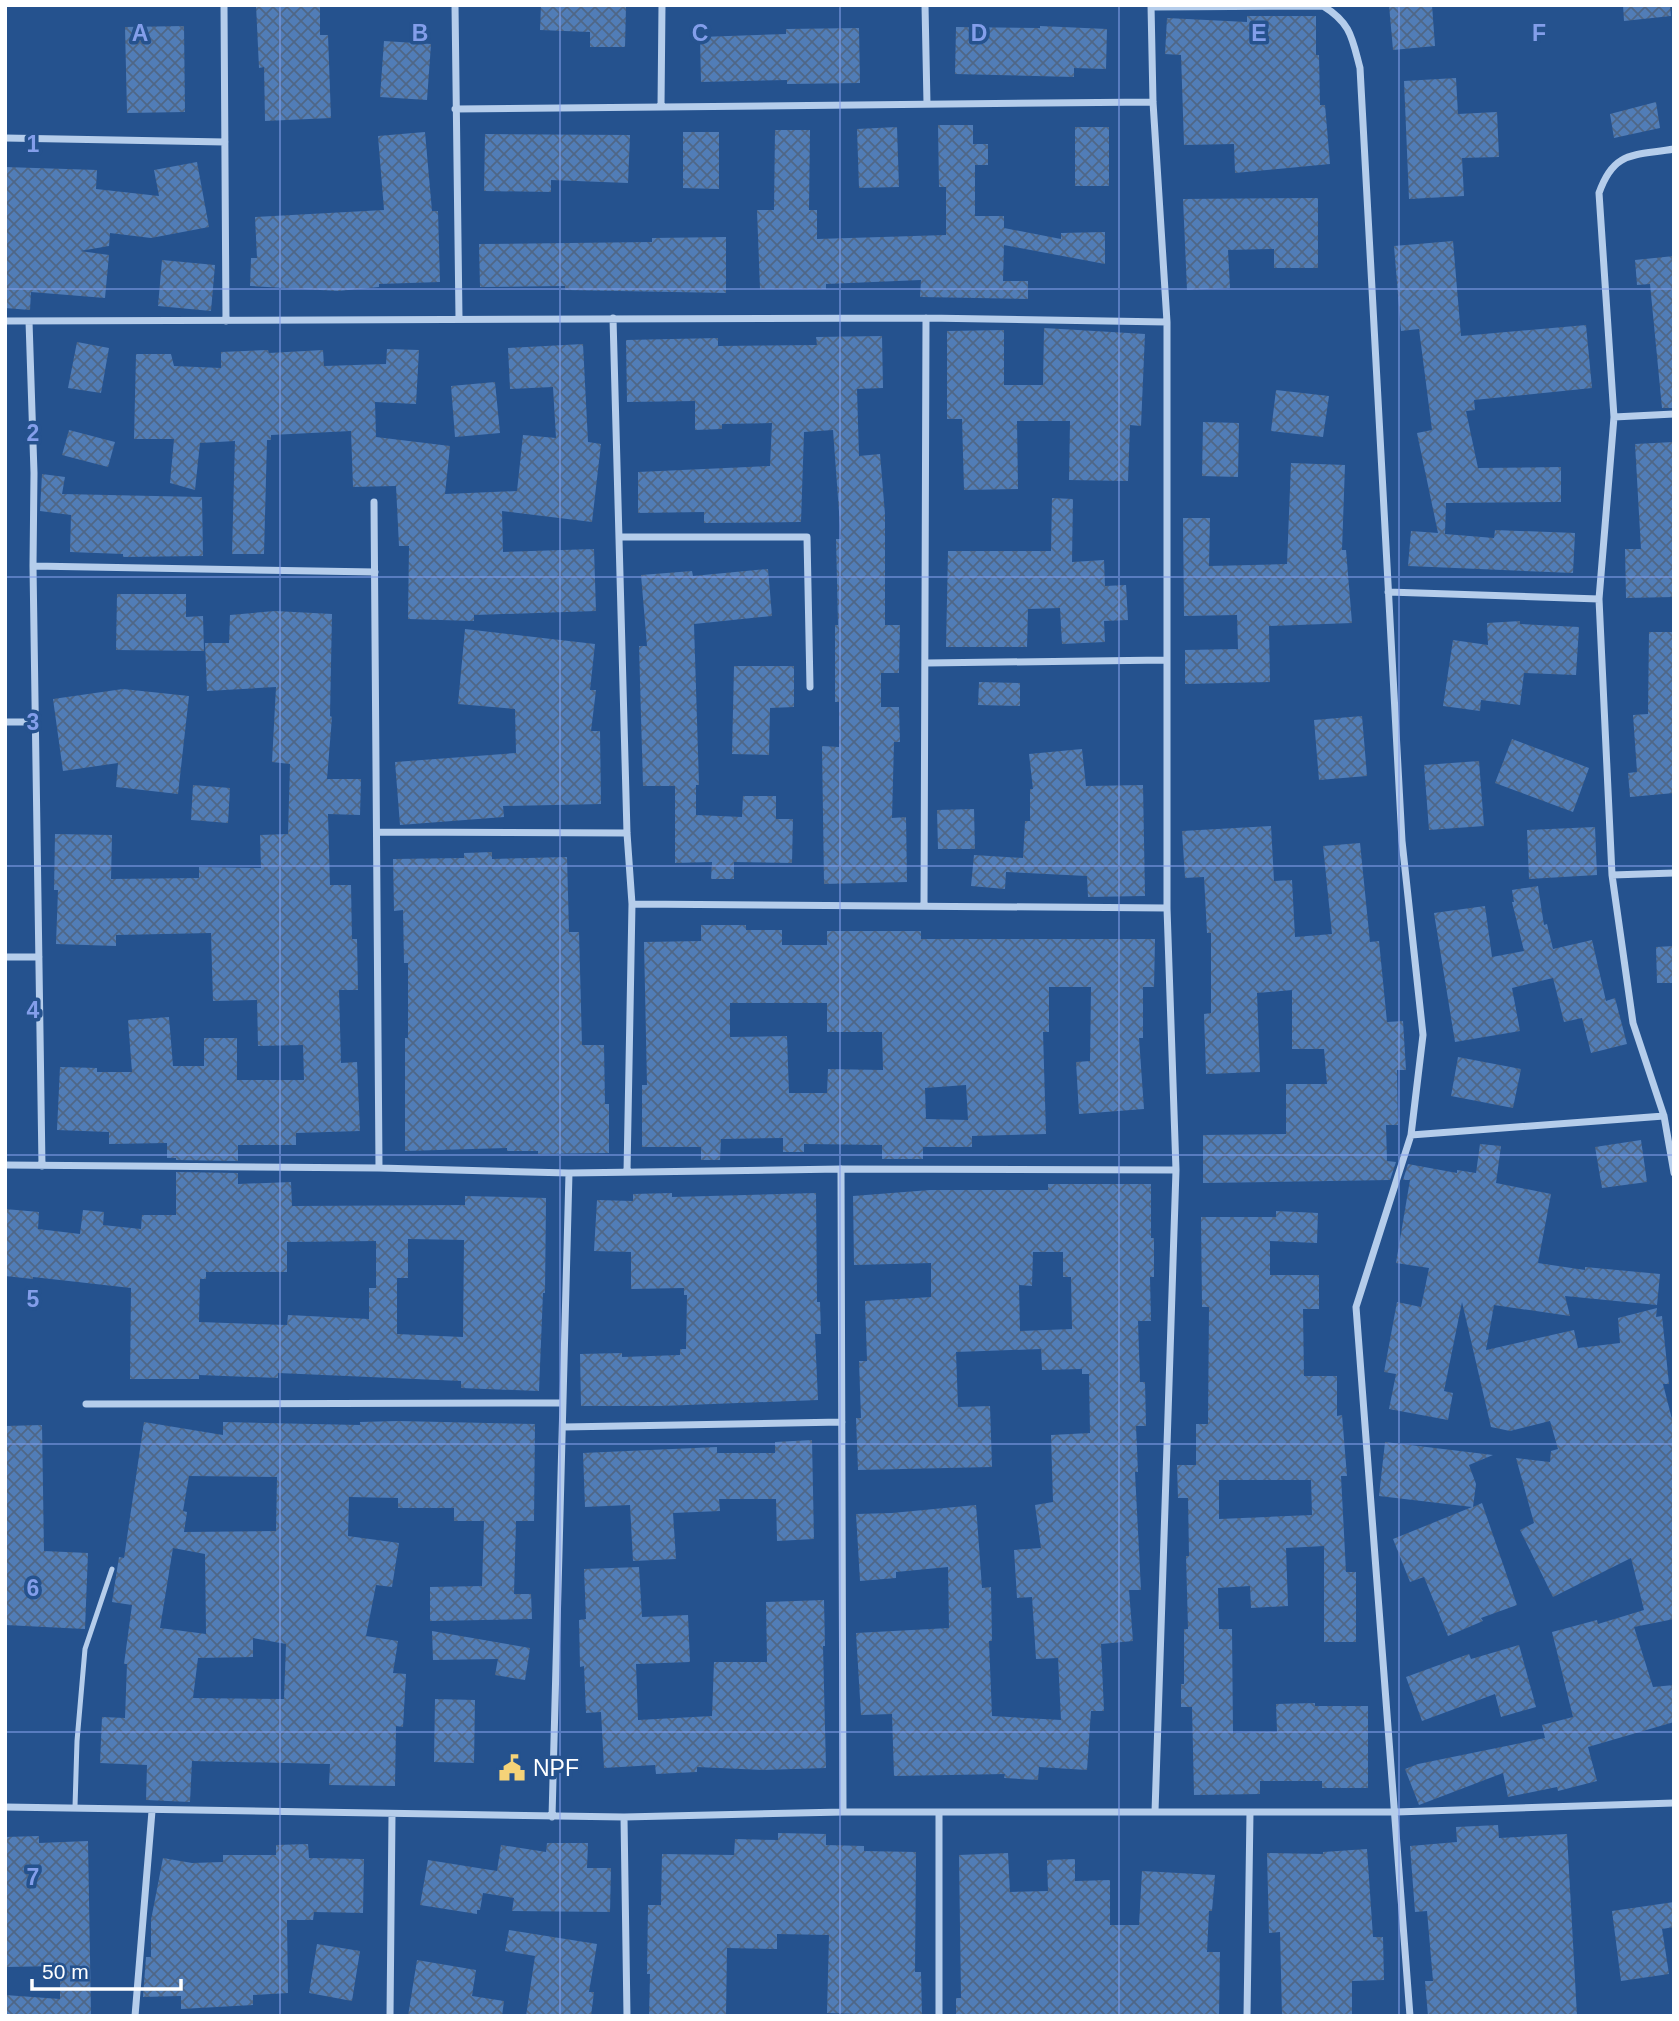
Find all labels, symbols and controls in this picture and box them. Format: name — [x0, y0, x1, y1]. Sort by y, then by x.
text: A — [132, 20, 148, 46]
text: B — [412, 20, 428, 46]
text: C — [692, 20, 708, 46]
text: D — [971, 20, 987, 46]
text: E — [1251, 20, 1267, 46]
text: F — [1532, 20, 1546, 46]
text: 1 — [27, 131, 40, 157]
text: 2 — [27, 420, 39, 446]
text: 3 — [27, 709, 39, 735]
text: 4 — [27, 997, 40, 1023]
text: 5 — [27, 1286, 40, 1312]
text: 6 — [27, 1575, 39, 1601]
public building icon: NPF — [497, 1753, 527, 1783]
place label: NPF — [533, 1755, 579, 1781]
text: 7 — [27, 1864, 39, 1890]
scale bar — [32, 1948, 180, 1992]
text: 50 m — [42, 1960, 89, 1983]

